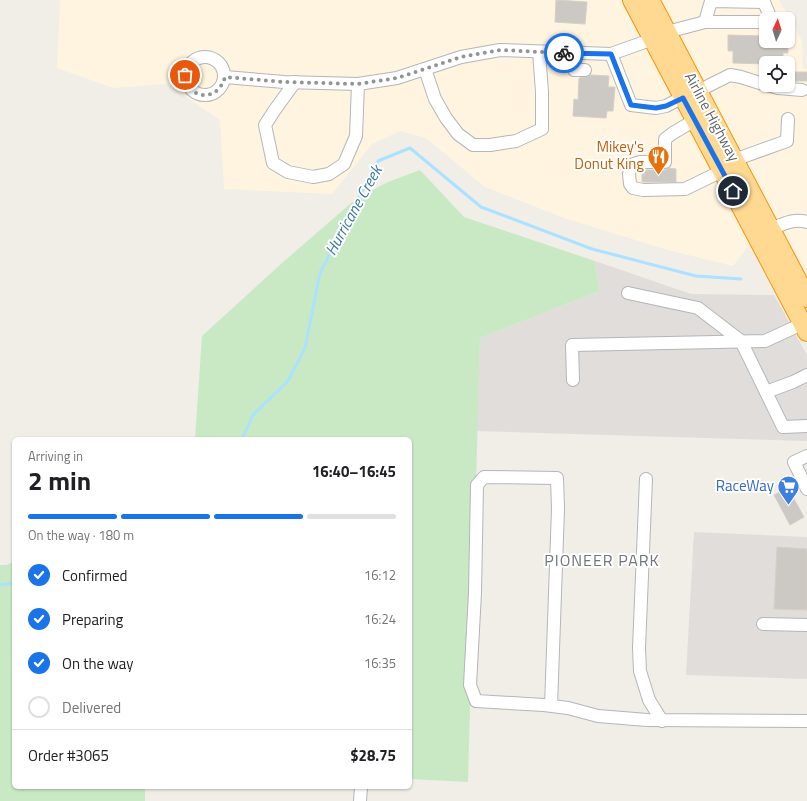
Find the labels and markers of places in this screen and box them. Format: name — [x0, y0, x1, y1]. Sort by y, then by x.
pin — [168, 58, 202, 92]
place label: Mikey's Donut King — [574, 135, 644, 175]
restaurant icon: Mikey's Donut King — [646, 143, 672, 176]
pin — [716, 174, 750, 208]
supermarket icon: RaceWay — [776, 473, 802, 506]
place label: RaceWay — [716, 474, 774, 497]

